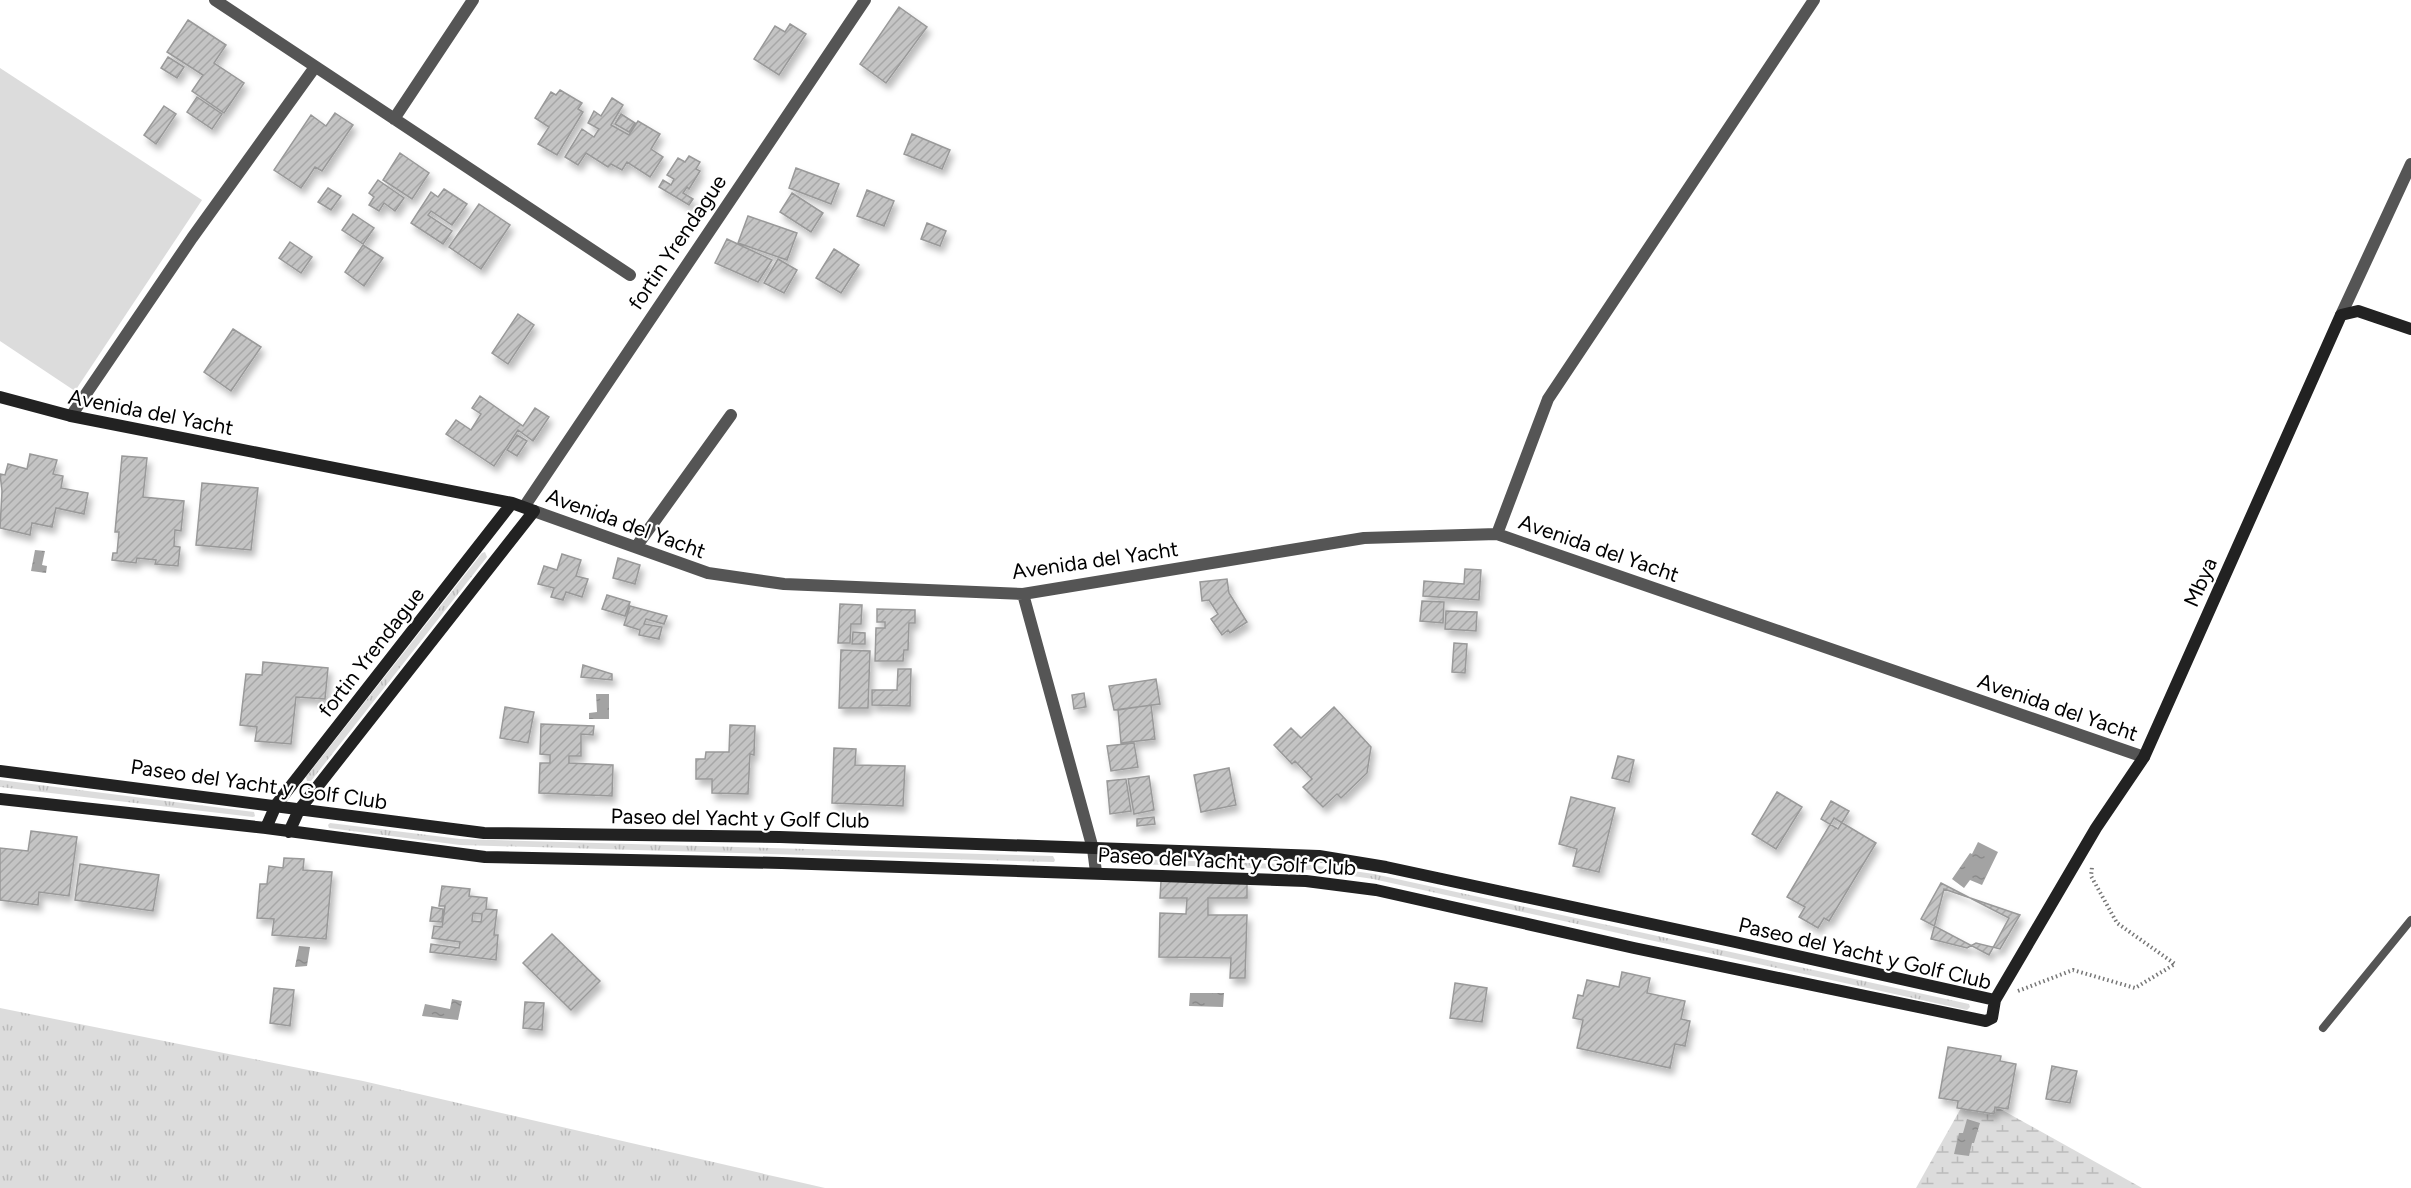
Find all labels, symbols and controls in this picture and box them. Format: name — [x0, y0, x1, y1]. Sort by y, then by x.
street label: fortin Yrendague — [623, 170, 731, 314]
street label: Avenida del Yacht — [66, 384, 236, 440]
street label: Avenida del Yacht — [543, 483, 709, 563]
street label: Avenida del Yacht — [1516, 509, 1682, 587]
street label: Avenida del Yacht — [1010, 536, 1180, 584]
street label: Mbya — [2178, 553, 2222, 611]
street label: fortin Yrendague — [313, 582, 429, 722]
street label: Avenida del Yacht — [1975, 668, 2141, 746]
street label: Paseo del Yacht y Golf Club — [129, 754, 389, 814]
street label: Paseo del Yacht y Golf Club — [610, 803, 870, 833]
street label: Paseo del Yacht y Golf Club — [1097, 842, 1357, 880]
street label: Paseo del Yacht y Golf Club — [1736, 912, 1994, 994]

